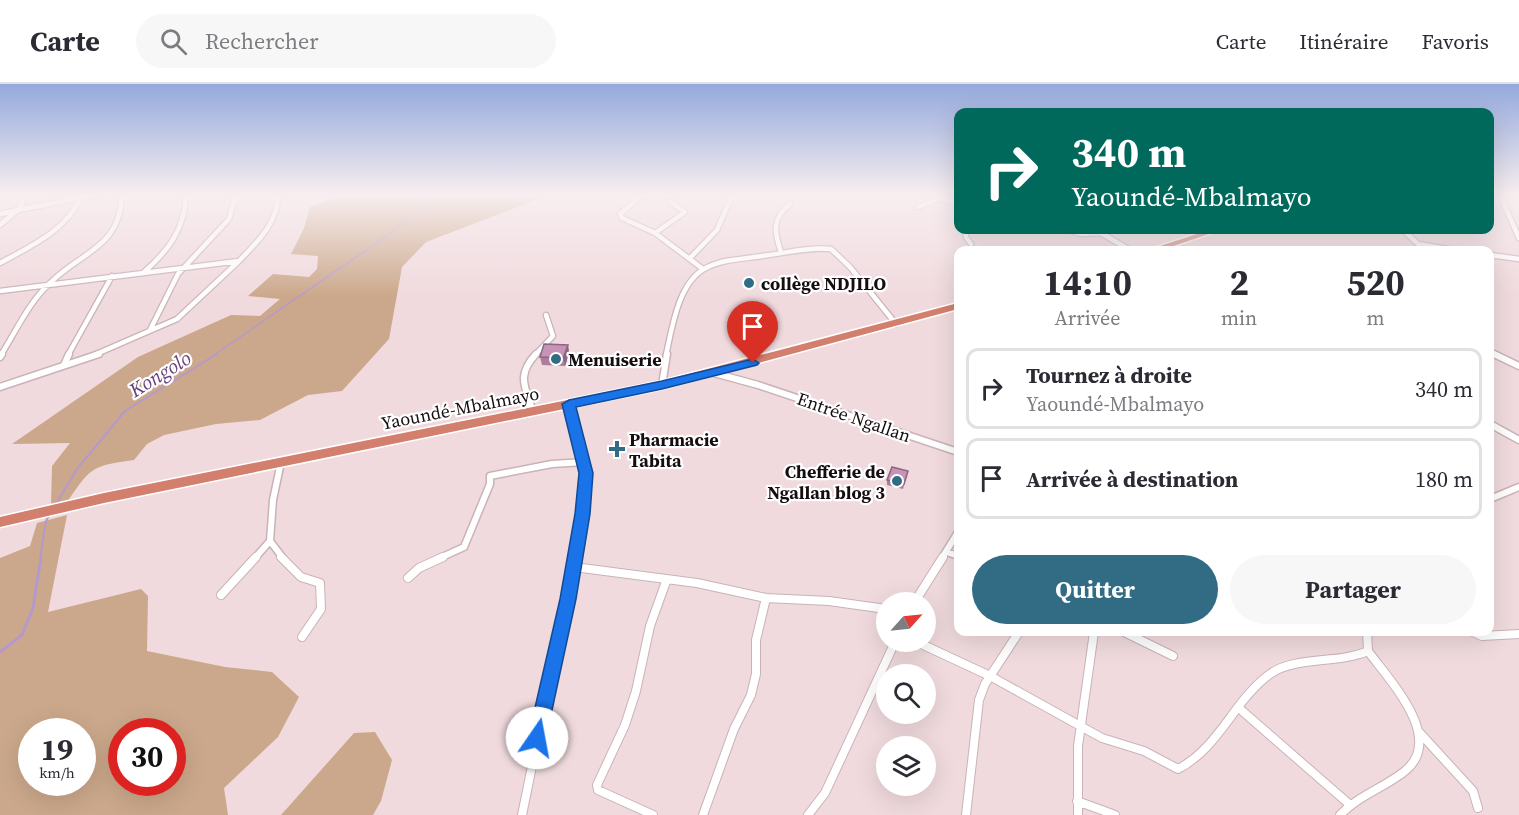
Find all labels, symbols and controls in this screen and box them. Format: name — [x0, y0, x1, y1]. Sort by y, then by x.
search box — [136, 14, 556, 68]
text: Carte — [30, 22, 100, 60]
icon: search — [157, 25, 190, 58]
text: Rechercher — [205, 26, 319, 56]
text: Carte — [1216, 27, 1266, 56]
text: Itinéraire — [1299, 27, 1388, 56]
text: Favoris — [1421, 27, 1489, 56]
text: 340 m — [1071, 123, 1186, 181]
icon: right — [972, 132, 1050, 210]
text: Yaoundé-Mbalmayo — [1071, 178, 1311, 215]
text: 14:10 — [1043, 258, 1132, 307]
text: 2 — [1229, 258, 1249, 307]
text: 520 — [1346, 258, 1405, 307]
place label: collège NDJILO — [761, 271, 886, 296]
marker: collège NDJILO — [742, 276, 756, 290]
pin — [727, 301, 778, 363]
text: Arrivée — [1055, 304, 1121, 332]
text: min — [1221, 304, 1257, 332]
text: m — [1367, 304, 1385, 332]
icon: arrive — [736, 310, 769, 343]
water label: Kongolo — [123, 344, 197, 405]
place label: Menuiserie — [568, 347, 662, 372]
marker: Menuiserie — [549, 352, 563, 366]
text: Tournez à droite — [1026, 360, 1192, 390]
icon: right — [975, 372, 1008, 405]
text: 340 m — [1415, 374, 1473, 404]
street label: Yaoundé-Mbalmayo — [379, 380, 541, 436]
street label: Entrée Ngallan — [794, 386, 914, 448]
text: Yaoundé-Mbalmayo — [1026, 390, 1204, 418]
place label: Pharmacie Tabita — [629, 427, 719, 473]
marker: Pharmacie Tabita — [610, 442, 624, 456]
place label: Chefferie de Ngallan blog 3 — [767, 459, 885, 505]
icon: arrive — [975, 462, 1008, 495]
text: Arrivée à destination — [1026, 464, 1238, 494]
text: 180 m — [1415, 464, 1473, 494]
marker: Chefferie de Ngallan blog 3 — [890, 474, 904, 488]
button: Quitter — [972, 555, 1218, 624]
button: Partager — [1230, 555, 1476, 624]
north arrow — [876, 592, 936, 652]
map controls — [876, 592, 936, 796]
button: search — [876, 664, 936, 724]
position arrow — [505, 706, 569, 770]
speed limit sign: 30 — [108, 718, 186, 796]
text: 19 — [41, 729, 73, 770]
button: layers — [876, 736, 936, 796]
text: km/h — [39, 762, 75, 783]

